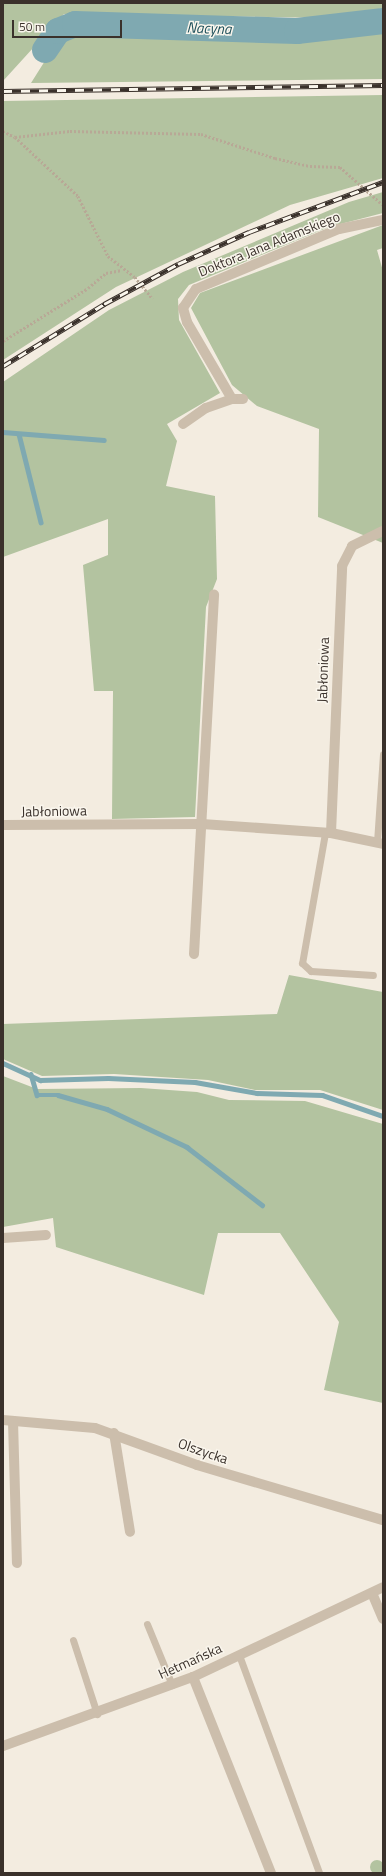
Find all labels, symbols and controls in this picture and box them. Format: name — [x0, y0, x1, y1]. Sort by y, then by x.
scale bar — [14, 12, 124, 38]
text: 50 m — [19, 17, 45, 36]
water label: Nacyna — [186, 18, 232, 38]
street label: Doktora Jana Adamskiego — [196, 208, 342, 280]
street label: Jabłoniowa — [313, 637, 333, 703]
street label: Jabłoniowa — [21, 802, 87, 820]
street label: Olszycka — [176, 1435, 230, 1467]
street label: Hetmańska — [156, 1640, 224, 1682]

